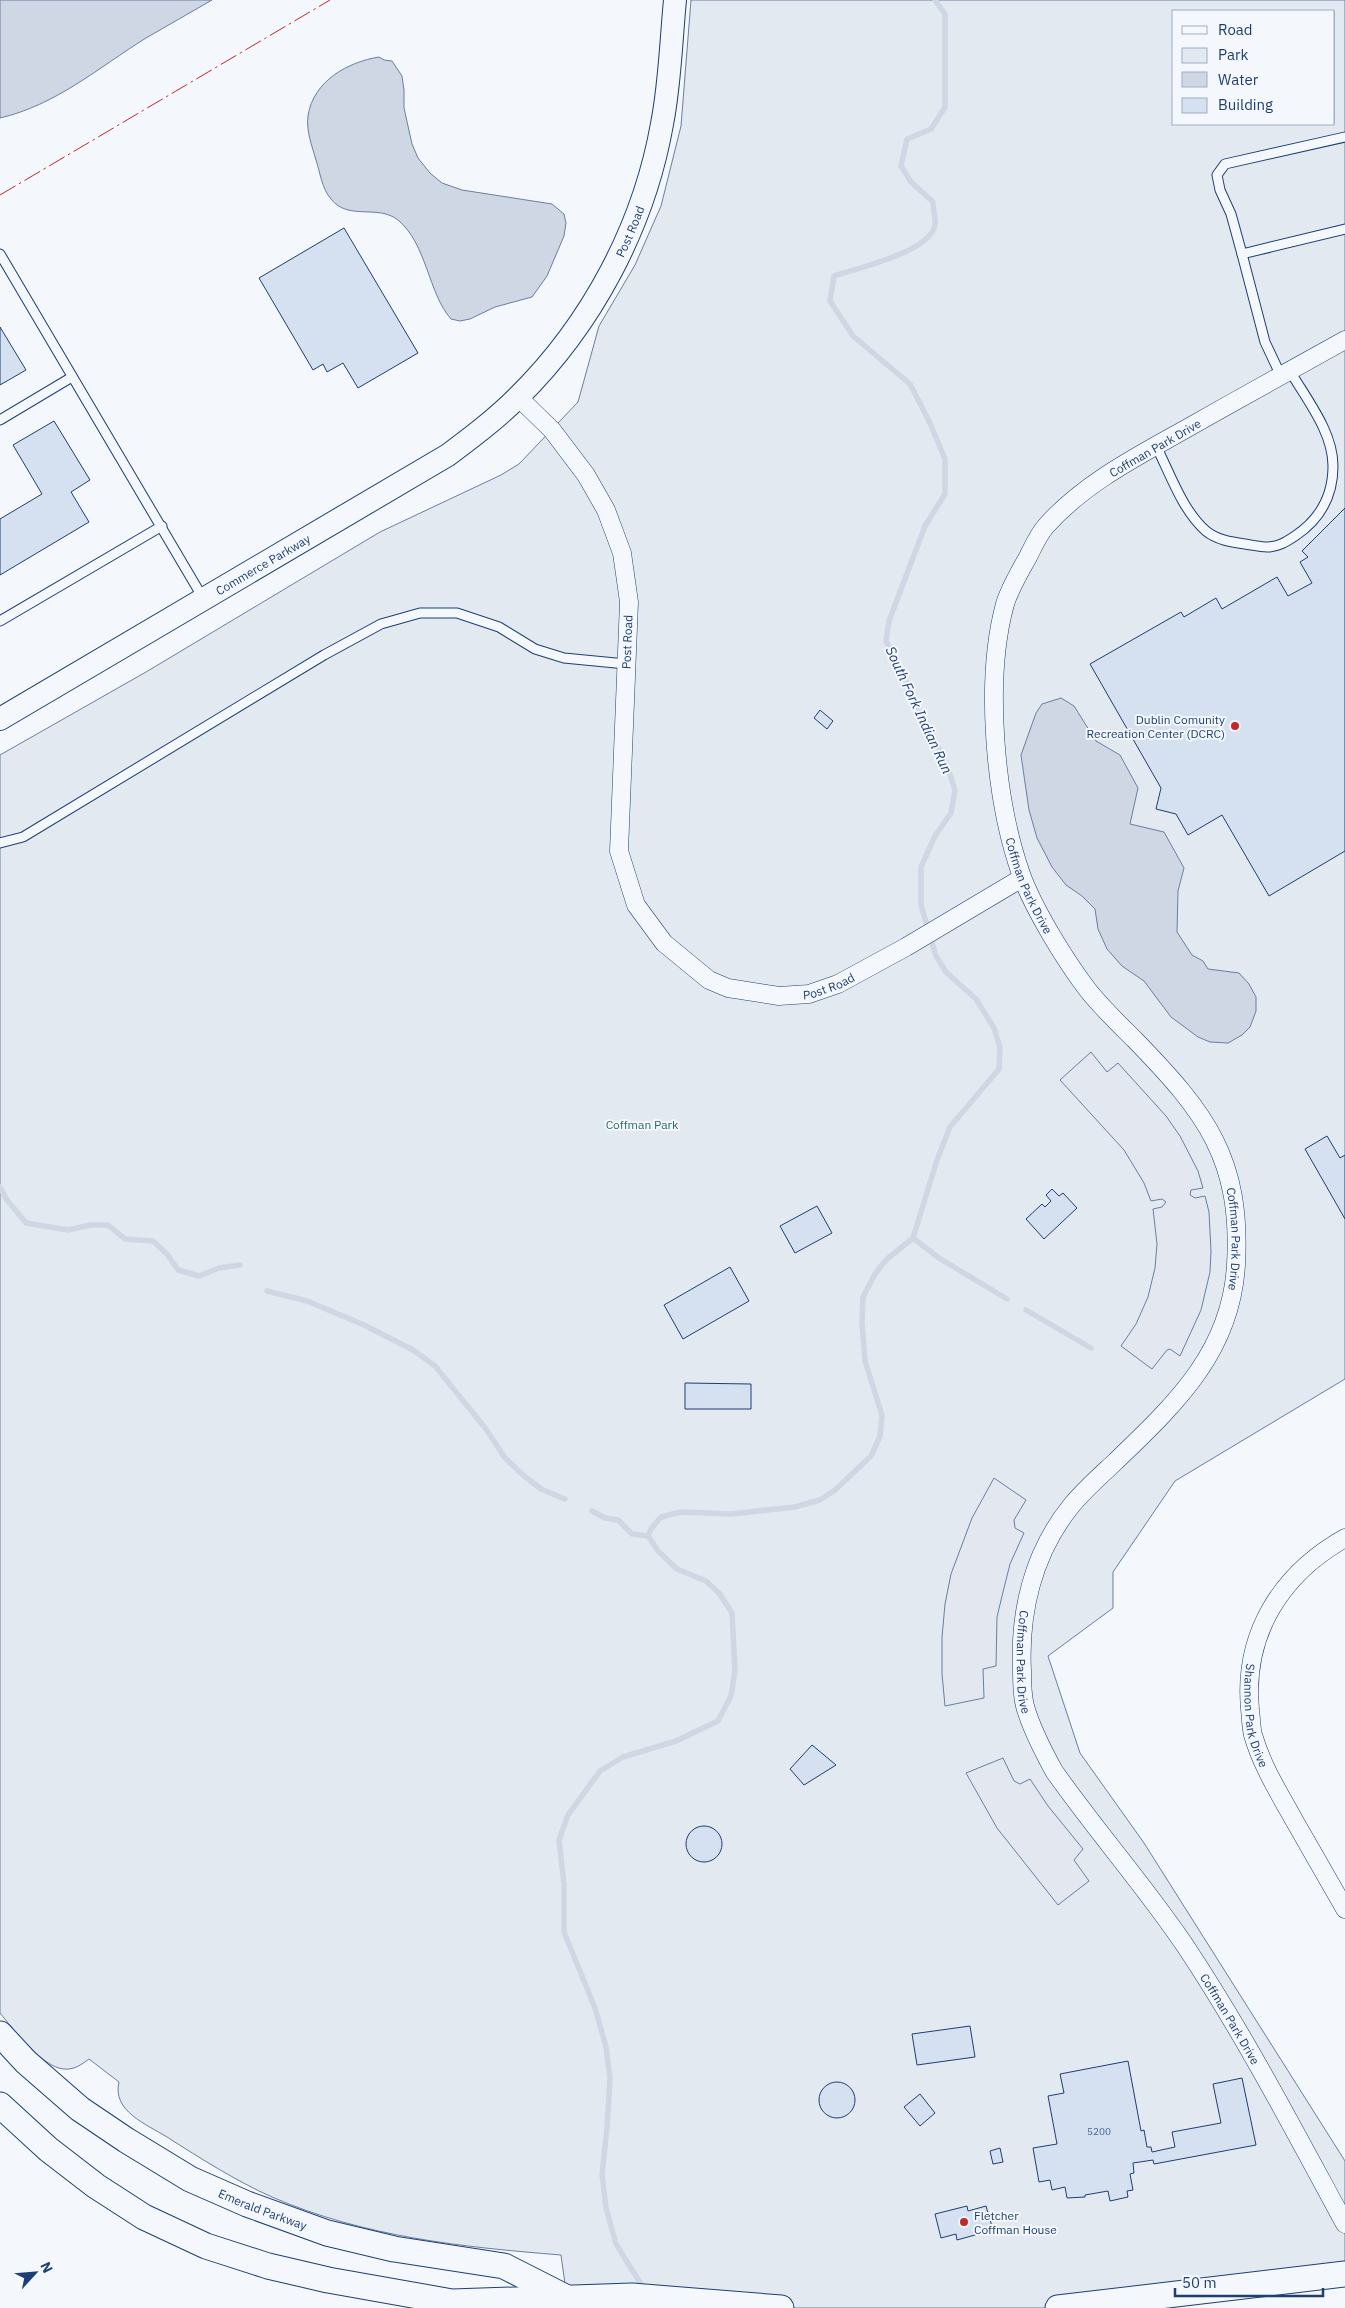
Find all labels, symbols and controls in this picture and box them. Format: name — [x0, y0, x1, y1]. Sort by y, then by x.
legend — [1172, 10, 1335, 125]
text: Road — [1218, 20, 1253, 39]
text: Park — [1218, 45, 1248, 64]
text: Water — [1218, 70, 1259, 89]
text: Building — [1218, 95, 1273, 114]
street label: Post Road — [612, 204, 647, 259]
street label: Coffman Park Drive — [1106, 415, 1204, 480]
street label: Commerce Parkway — [213, 530, 313, 598]
street label: Post Road — [619, 615, 635, 669]
water label: South Fork Indian Run — [882, 643, 956, 777]
place label: Dublin Comunity Recreation Center (DCRC) — [1087, 712, 1225, 741]
marker: Dublin Comunity Recreation Center (DCRC) — [1229, 720, 1241, 732]
street label: Coffman Park Drive — [1003, 836, 1056, 937]
street label: Post Road — [802, 969, 857, 1002]
park label: Coffman Park — [606, 1117, 679, 1132]
street label: Coffman Park Drive — [1224, 1186, 1244, 1292]
street label: Coffman Park Drive — [1014, 1609, 1034, 1716]
street label: Shannon Park Drive — [1242, 1663, 1272, 1770]
street label: Coffman Park Drive — [1197, 1970, 1264, 2067]
house number: 5200 — [1087, 2125, 1111, 2138]
street label: Emerald Parkway — [216, 2185, 309, 2233]
place label: Fletcher Coffman House — [974, 2208, 1057, 2237]
marker: Fletcher Coffman House — [958, 2216, 970, 2228]
north arrow — [10, 2248, 60, 2298]
text: N — [36, 2259, 57, 2276]
scale bar — [1175, 2266, 1322, 2298]
text: 50 m — [1182, 2273, 1217, 2292]

